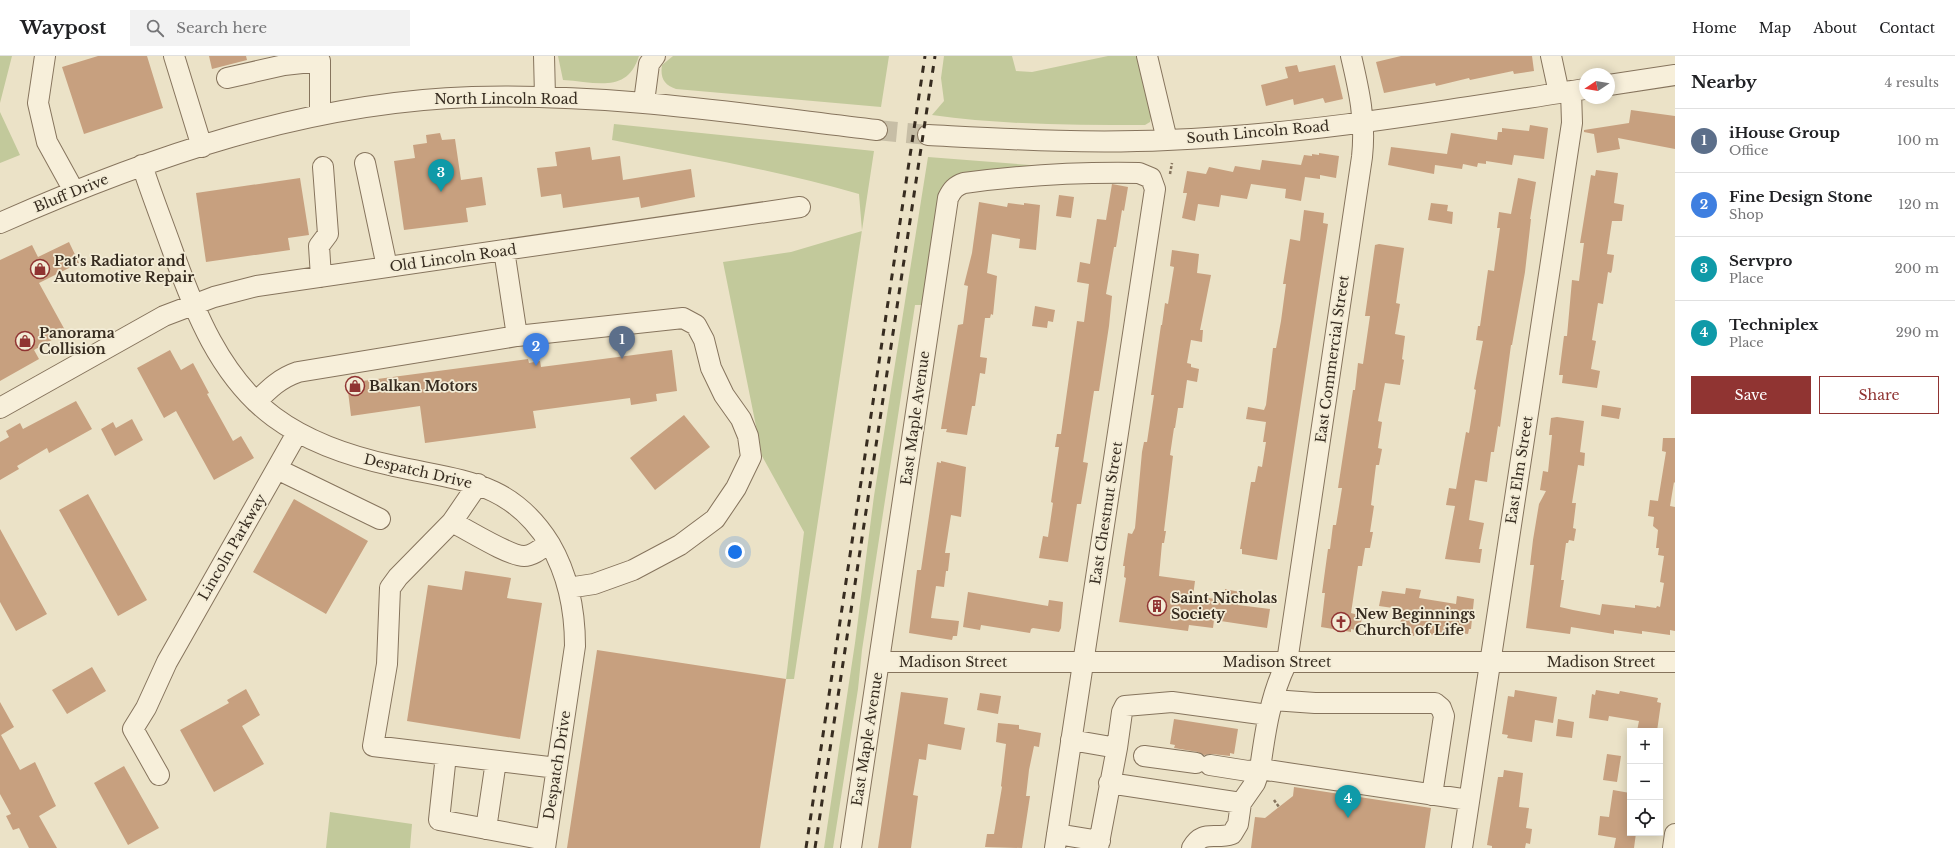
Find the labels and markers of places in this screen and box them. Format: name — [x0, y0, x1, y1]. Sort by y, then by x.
pin: 3 — [428, 159, 454, 192]
place label: Pat's Radiator and Automotive Repair — [53, 252, 194, 286]
shop icon: Pat's Radiator and Automotive Repair — [29, 258, 51, 280]
place label: Panorama Collision — [39, 324, 115, 358]
pin: 1 — [609, 326, 635, 359]
shop icon: Panorama Collision — [14, 330, 36, 352]
pin: 2 — [523, 333, 549, 366]
shop icon: Balkan Motors — [344, 375, 366, 397]
place label: Balkan Motors — [369, 377, 478, 395]
place label: Saint Nicholas Society — [1171, 589, 1278, 623]
building icon: Saint Nicholas Society — [1146, 595, 1168, 617]
place label: New Beginnings Church of Life — [1355, 605, 1476, 639]
church icon: New Beginnings Church of Life — [1330, 611, 1352, 633]
pin: 4 — [1335, 785, 1361, 818]

